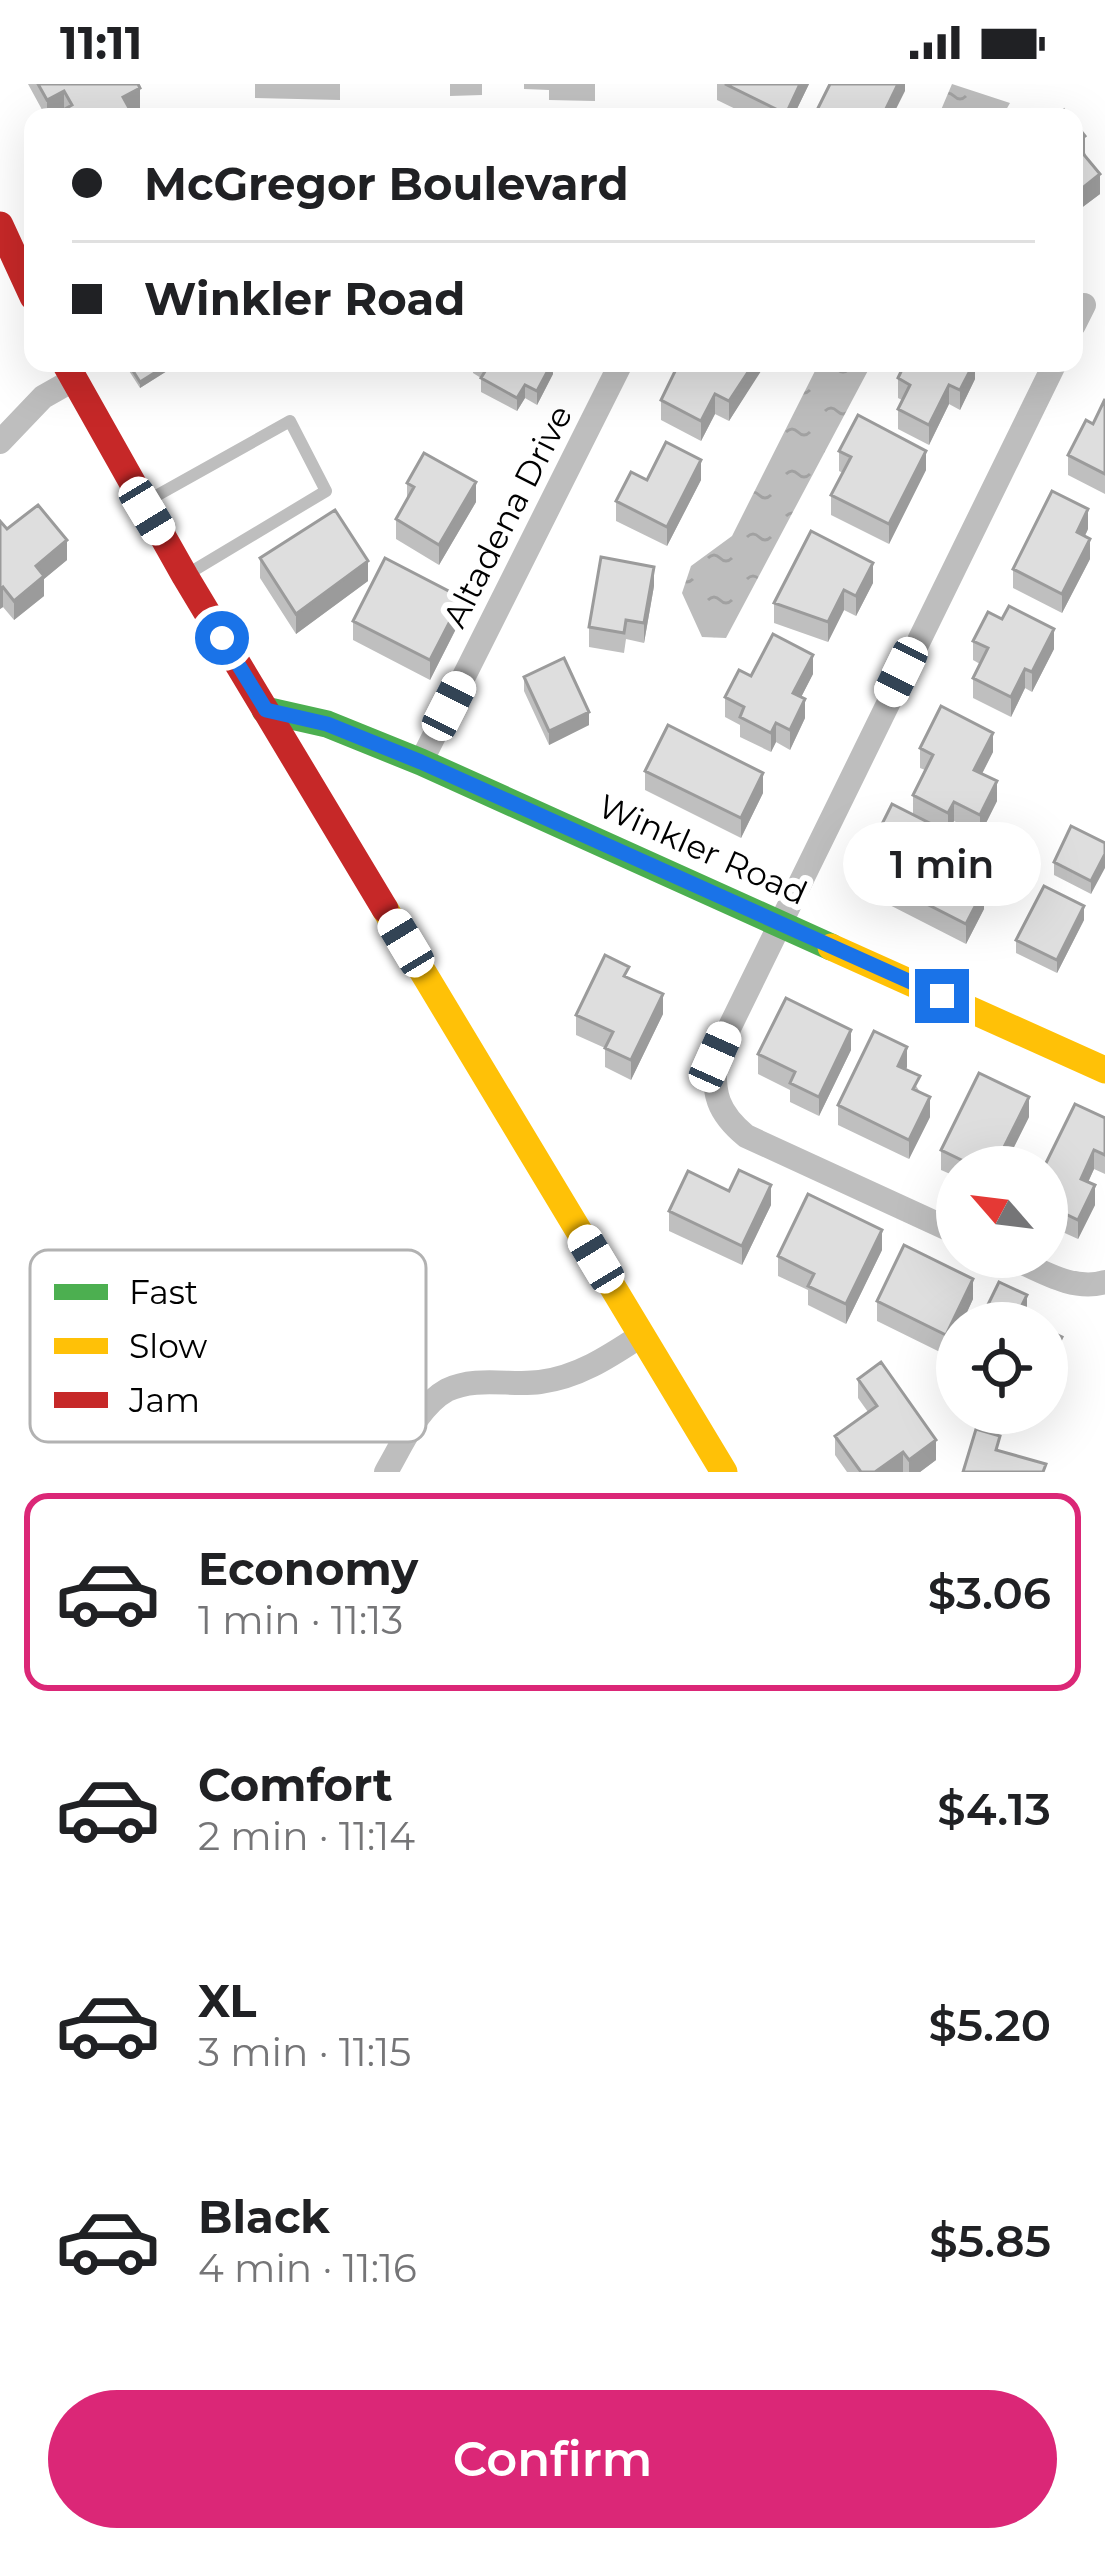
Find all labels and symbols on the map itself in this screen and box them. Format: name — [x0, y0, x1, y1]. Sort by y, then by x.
street label: Altadena Drive — [434, 398, 580, 634]
car — [113, 471, 181, 551]
route start — [195, 611, 249, 665]
car — [869, 632, 933, 712]
car — [417, 666, 481, 746]
street label: Winkler Road — [593, 785, 813, 913]
callout: 1 min — [843, 822, 1041, 906]
car — [372, 903, 440, 983]
route end — [915, 969, 969, 1023]
car — [684, 1017, 746, 1097]
north arrow — [936, 1146, 1068, 1278]
car — [562, 1219, 630, 1299]
legend — [30, 1250, 426, 1442]
text: Fast — [129, 1272, 198, 1312]
text: Slow — [129, 1326, 207, 1366]
text: Jam — [128, 1380, 200, 1420]

